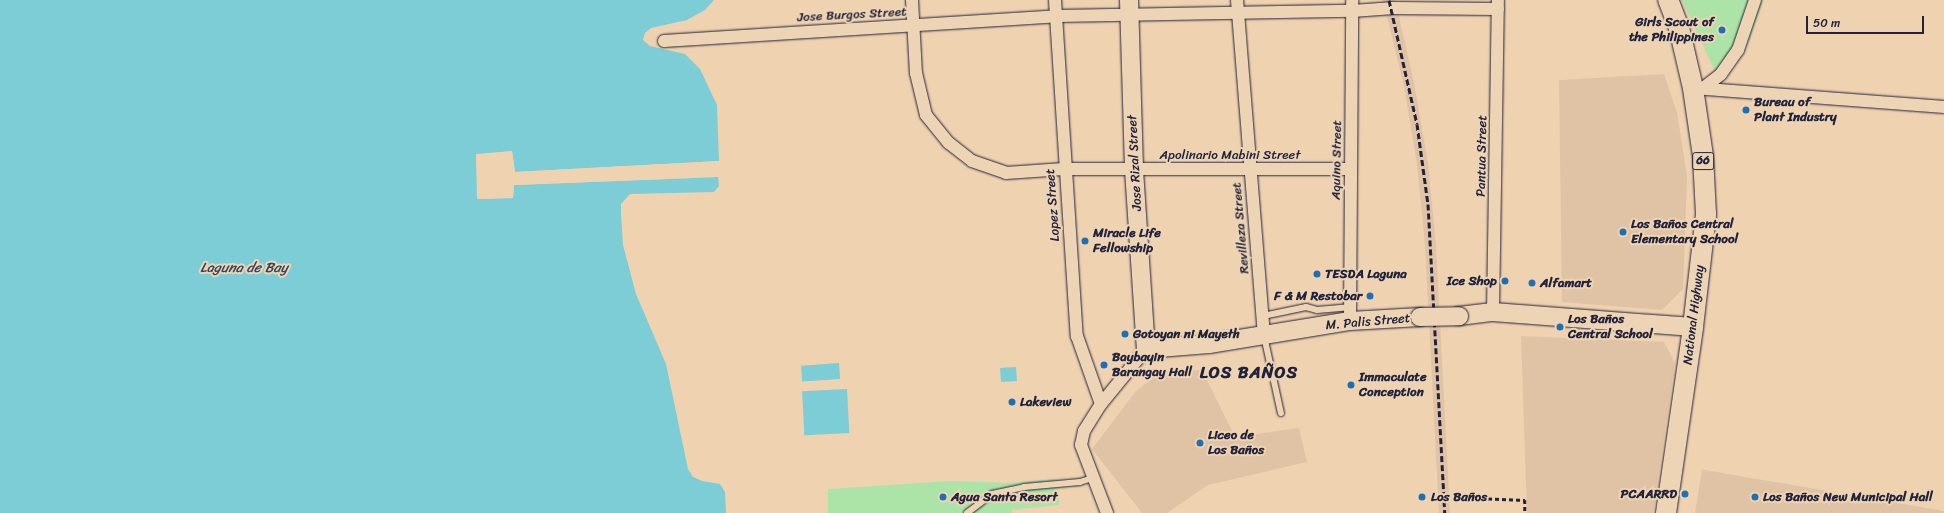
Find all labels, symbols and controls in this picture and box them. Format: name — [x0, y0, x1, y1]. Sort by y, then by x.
street label: Jose Burgos Street — [797, 4, 907, 26]
scale bar — [1808, 8, 1926, 34]
text: 50 m — [1813, 12, 1840, 34]
place label: Girls Scout of the Philippines — [1630, 15, 1714, 46]
marker: Girls Scout of the Philippines — [1717, 25, 1727, 35]
place label: Bureau of Plant Industry — [1754, 95, 1837, 126]
marker: Bureau of Plant Industry — [1741, 105, 1751, 115]
street label: Jose Rizal Street — [1125, 114, 1145, 212]
street label: Pantua Street — [1473, 115, 1491, 197]
street label: Aquino Street — [1329, 120, 1345, 200]
street label: Apolinario Mabini Street — [1159, 147, 1301, 163]
road number: 66 — [1692, 151, 1714, 171]
street label: Lopez Street — [1043, 168, 1063, 242]
street label: Revilleza Street — [1229, 182, 1253, 274]
place label: Los Baños Central Elementary School — [1631, 217, 1738, 248]
place label: Miracle Life Fellowship — [1093, 226, 1161, 257]
marker: Los Baños Central Elementary School — [1618, 227, 1628, 237]
marker: Miracle Life Fellowship — [1080, 236, 1090, 246]
water label: Laguna de Bay — [200, 260, 288, 276]
street label: National Highway — [1680, 264, 1708, 366]
place label: TESDA Laguna — [1325, 266, 1407, 282]
marker: TESDA Laguna — [1312, 269, 1322, 279]
place label: Ice Shop — [1447, 273, 1497, 289]
place label: Alfamart — [1540, 275, 1592, 291]
marker: Ice Shop — [1500, 276, 1510, 286]
marker: Alfamart — [1527, 278, 1537, 288]
place label: F & M Restobar — [1274, 288, 1362, 304]
marker: F & M Restobar — [1365, 291, 1375, 301]
street label: M. Palis Street — [1324, 310, 1412, 334]
place label: Los Baños Central School — [1568, 312, 1653, 343]
marker: Los Baños Central School — [1555, 322, 1565, 332]
place label: Gotoyan ni Mayeth — [1133, 326, 1241, 342]
marker: Gotoyan ni Mayeth — [1120, 329, 1130, 339]
place label: Baybayin Barangay Hall — [1112, 350, 1192, 381]
marker: Baybayin Barangay Hall — [1099, 360, 1109, 370]
district label: LOS BAÑOS — [1200, 363, 1298, 383]
place label: Immaculate Conception — [1359, 370, 1427, 401]
marker: Immaculate Conception — [1346, 380, 1356, 390]
place label: Lakeview — [1020, 394, 1071, 410]
marker: Lakeview — [1007, 397, 1017, 407]
place label: Liceo de Los Baños — [1208, 428, 1264, 459]
marker: Liceo de Los Baños — [1195, 438, 1205, 448]
place label: PCAARRD — [1621, 486, 1677, 502]
place label: Agua Santa Resort — [951, 489, 1058, 505]
place label: Los Baños — [1431, 489, 1487, 505]
marker: PCAARRD — [1680, 489, 1690, 499]
place label: Los Baños New Municipal Hall — [1763, 489, 1933, 505]
marker: Los Baños — [1416, 491, 1428, 503]
marker: Agua Santa Resort — [938, 492, 948, 502]
marker: Los Baños New Municipal Hall — [1750, 492, 1760, 502]

